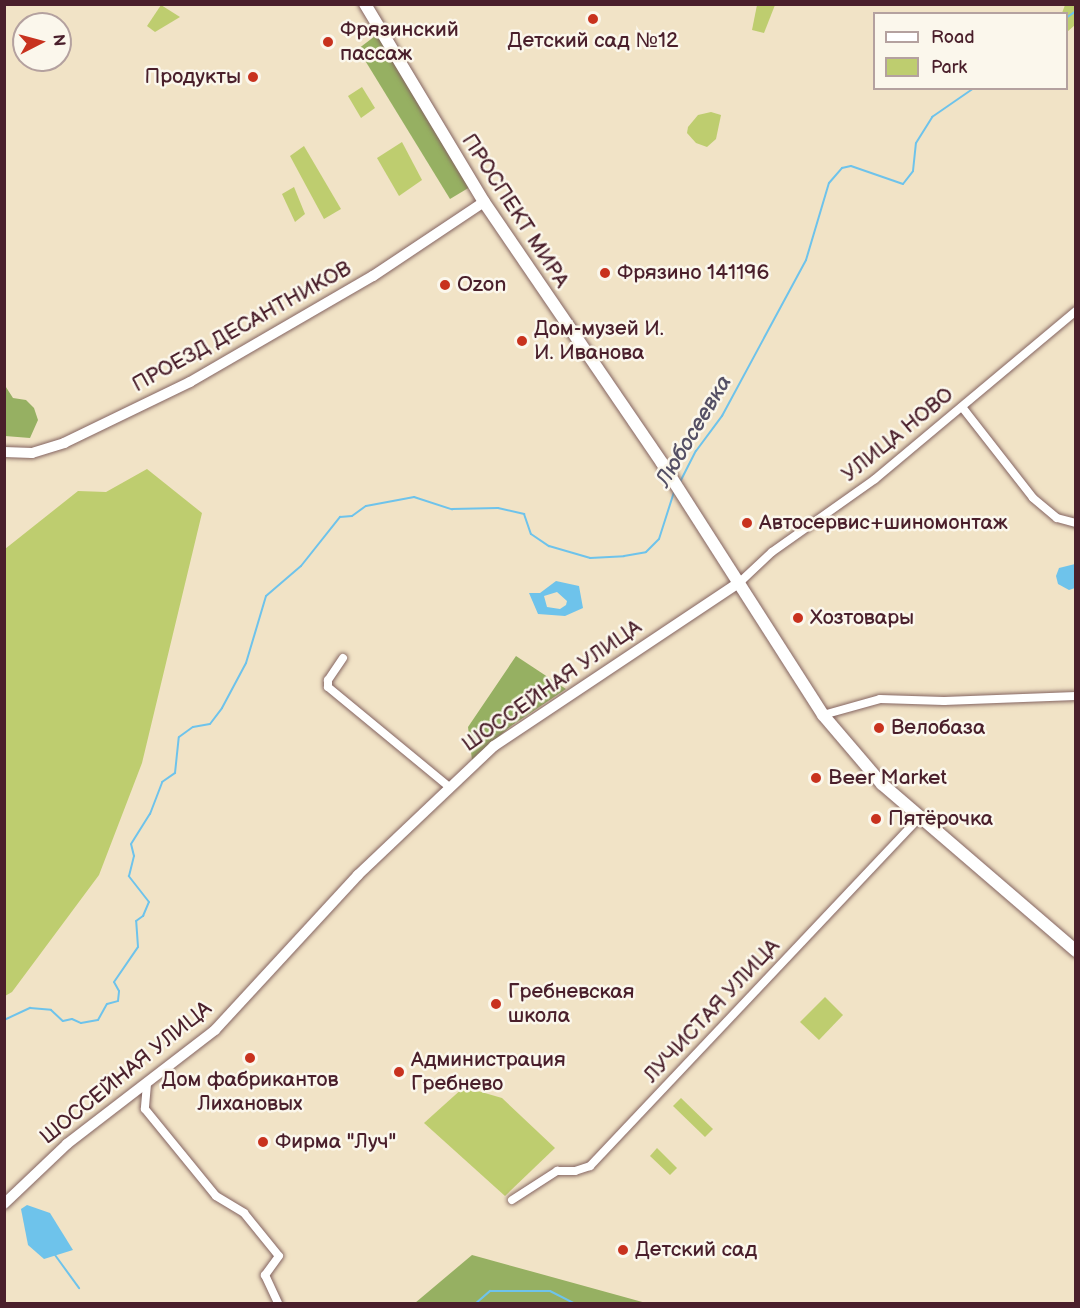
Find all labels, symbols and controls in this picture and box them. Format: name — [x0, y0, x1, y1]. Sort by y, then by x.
north arrow — [12, 12, 72, 72]
marker: Детский сад №12 — [586, 12, 600, 26]
legend — [873, 12, 1068, 90]
place label: Фрязинский пассаж — [340, 17, 459, 67]
text: Road — [931, 27, 975, 48]
place label: Детский сад №12 — [508, 28, 678, 54]
text: N — [48, 33, 68, 47]
marker: Фрязинский пассаж — [321, 35, 335, 49]
text: Park — [931, 57, 967, 78]
place label: Продукты — [145, 64, 241, 90]
marker: Продукты — [246, 70, 260, 84]
street label: ПРОСПЕКТ МИРА — [456, 129, 574, 293]
street label: ПРОЕЗД ДЕСАНТНИКОВ — [128, 256, 356, 398]
place label: Фрязино 141196 — [617, 260, 769, 286]
marker: Фрязино 141196 — [598, 266, 612, 280]
place label: Ozon — [457, 272, 506, 298]
marker: Ozon — [438, 278, 452, 292]
place label: Дом-музей И. И. Иванова — [534, 316, 664, 366]
marker: Дом-музей И. И. Иванова — [515, 334, 529, 348]
water label: Любосеевка — [650, 370, 738, 492]
street label: УЛИЦА НОВО — [837, 382, 959, 488]
place label: Автосервис+шиномонтаж — [759, 510, 1008, 536]
marker: Автосервис+шиномонтаж — [740, 516, 754, 530]
place label: Хозтовары — [810, 605, 914, 631]
marker: Хозтовары — [791, 611, 805, 625]
street label: ШОССЕЙНАЯ УЛИЦА — [457, 615, 647, 757]
place label: Велобаза — [891, 715, 985, 741]
marker: Велобаза — [872, 721, 886, 735]
place label: Beer Market — [828, 765, 947, 791]
marker: Beer Market — [809, 771, 823, 785]
place label: Пятёрочка — [888, 806, 993, 832]
marker: Пятёрочка — [869, 812, 883, 826]
street label: ЛУЧИСТАЯ УЛИЦА — [639, 934, 785, 1088]
place label: Гребневская школа — [508, 979, 634, 1029]
street label: ШОССЕЙНАЯ УЛИЦА — [35, 996, 217, 1150]
marker: Гребневская школа — [489, 997, 503, 1011]
place label: Администрация Гребнево — [411, 1047, 566, 1097]
marker: Дом фабрикантов Лихановых — [243, 1051, 257, 1065]
marker: Администрация Гребнево — [392, 1065, 406, 1079]
place label: Дом фабрикантов Лихановых — [162, 1067, 338, 1117]
place label: Фирма "Луч" — [275, 1129, 396, 1155]
marker: Фирма "Луч" — [256, 1135, 270, 1149]
place label: Детский сад — [635, 1237, 757, 1263]
marker: Детский сад — [616, 1243, 630, 1257]

